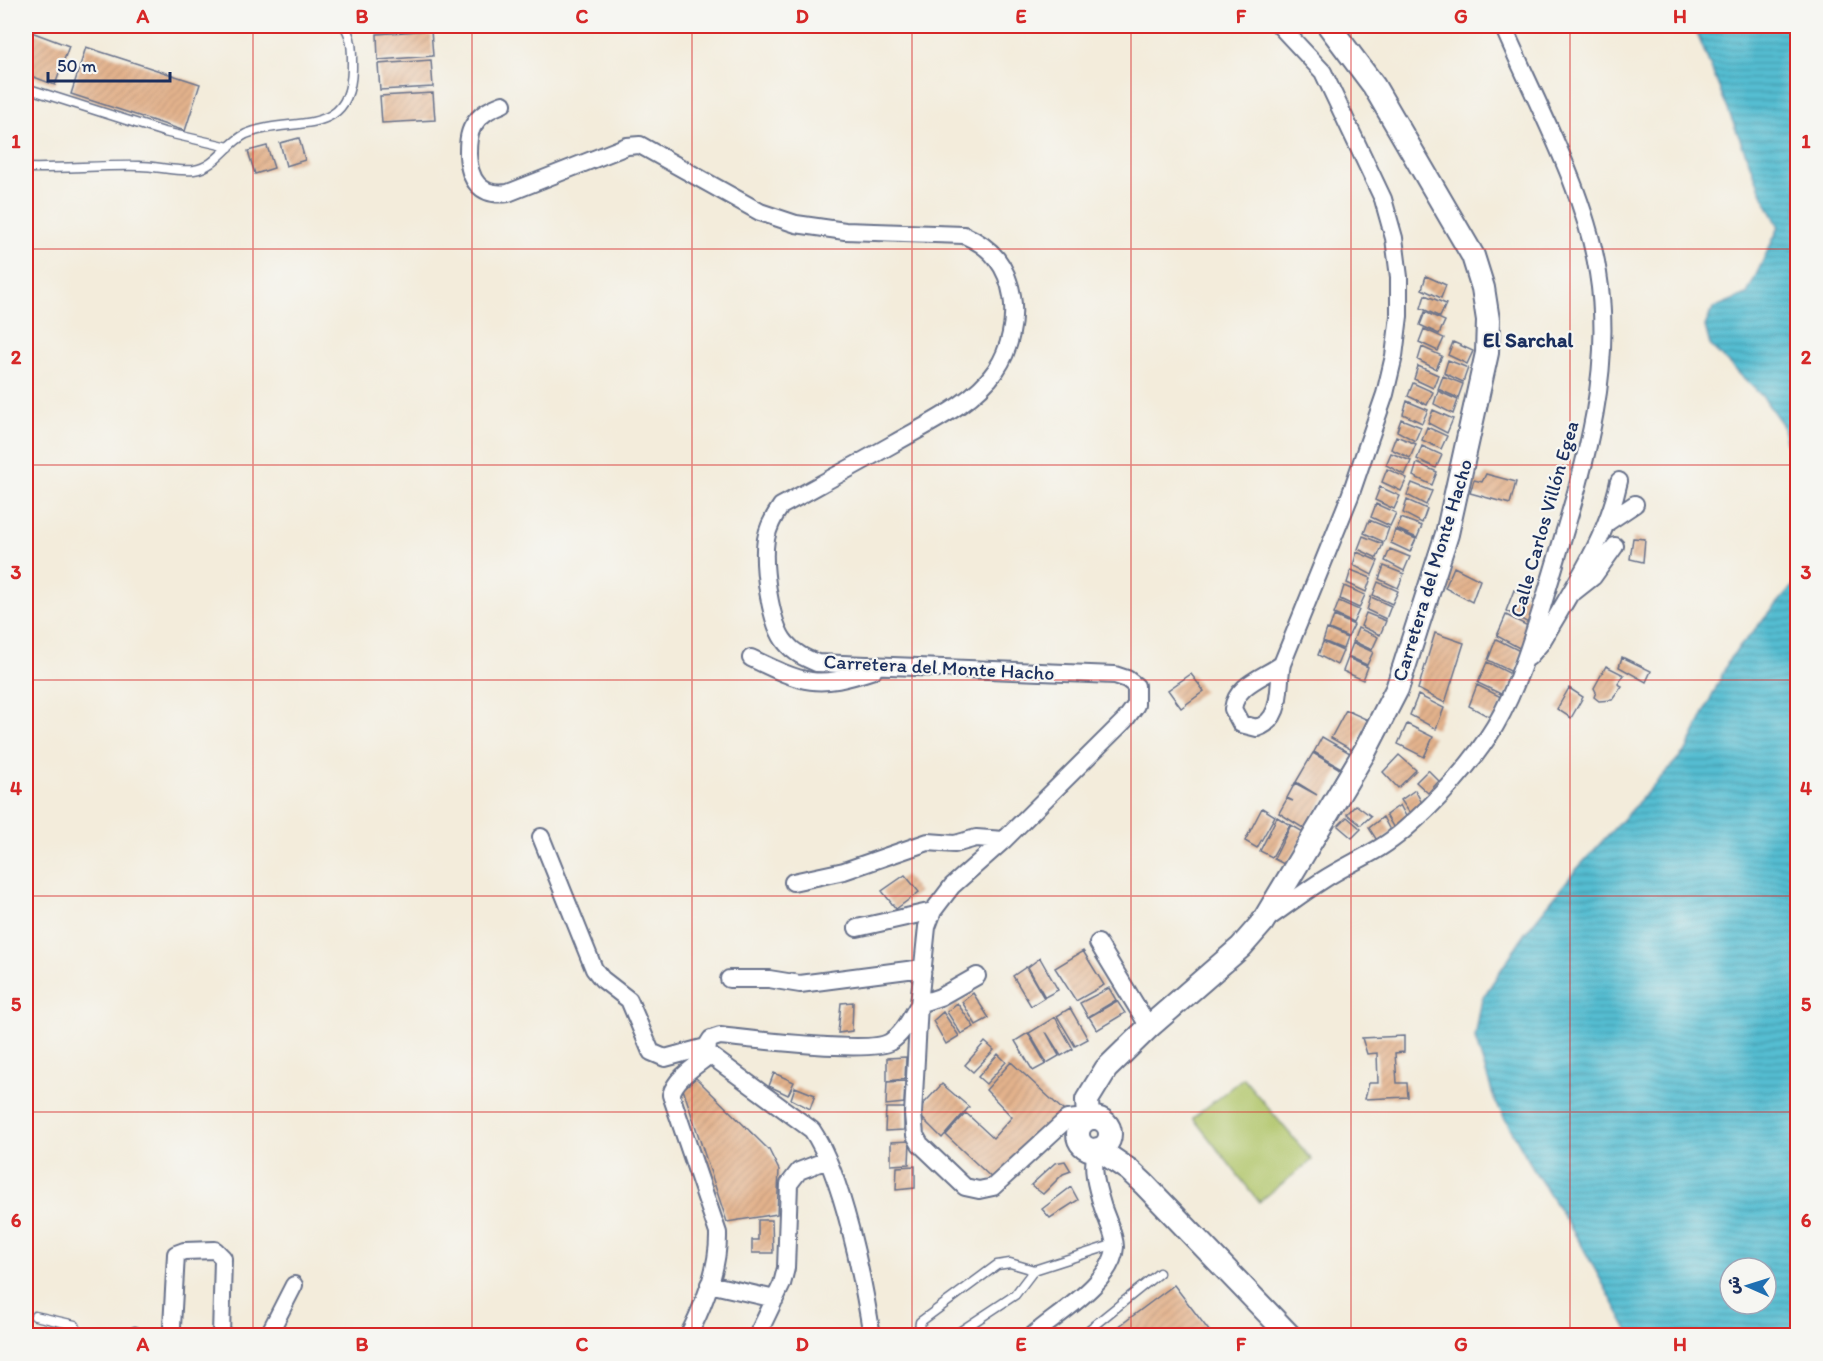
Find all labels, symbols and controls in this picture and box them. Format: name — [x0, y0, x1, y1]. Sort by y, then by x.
text: A — [136, 4, 150, 28]
text: B — [356, 4, 369, 28]
text: C — [576, 4, 589, 28]
text: D — [795, 4, 809, 28]
text: E — [1015, 4, 1027, 28]
text: F — [1236, 4, 1247, 28]
text: G — [1454, 4, 1468, 28]
text: H — [1673, 4, 1687, 28]
scale bar — [48, 45, 170, 83]
text: 50 m — [57, 55, 97, 77]
text: 1 — [11, 129, 21, 153]
text: 1 — [1801, 129, 1811, 153]
district label: El Sarchal — [1483, 327, 1574, 352]
text: 2 — [11, 345, 22, 369]
text: 2 — [1801, 345, 1812, 369]
street label: Calle Carlos Villón Egea — [1504, 418, 1584, 620]
street label: Carretera del Monte Hacho — [1387, 456, 1477, 684]
text: 3 — [11, 560, 22, 584]
text: 3 — [1801, 560, 1812, 584]
street label: Carretera del Monte Hacho — [823, 649, 1055, 685]
text: 4 — [10, 776, 22, 800]
text: 4 — [1800, 776, 1812, 800]
text: 5 — [11, 992, 22, 1016]
text: 5 — [1801, 992, 1812, 1016]
text: 6 — [11, 1208, 22, 1232]
text: 6 — [1801, 1208, 1812, 1232]
north arrow — [1718, 1256, 1778, 1316]
text: ش — [1724, 1276, 1743, 1295]
text: A — [136, 1332, 150, 1356]
text: B — [356, 1332, 369, 1356]
text: C — [576, 1332, 589, 1356]
text: D — [795, 1332, 809, 1356]
text: E — [1015, 1332, 1027, 1356]
text: F — [1236, 1332, 1247, 1356]
text: G — [1454, 1332, 1468, 1356]
text: H — [1673, 1332, 1687, 1356]

